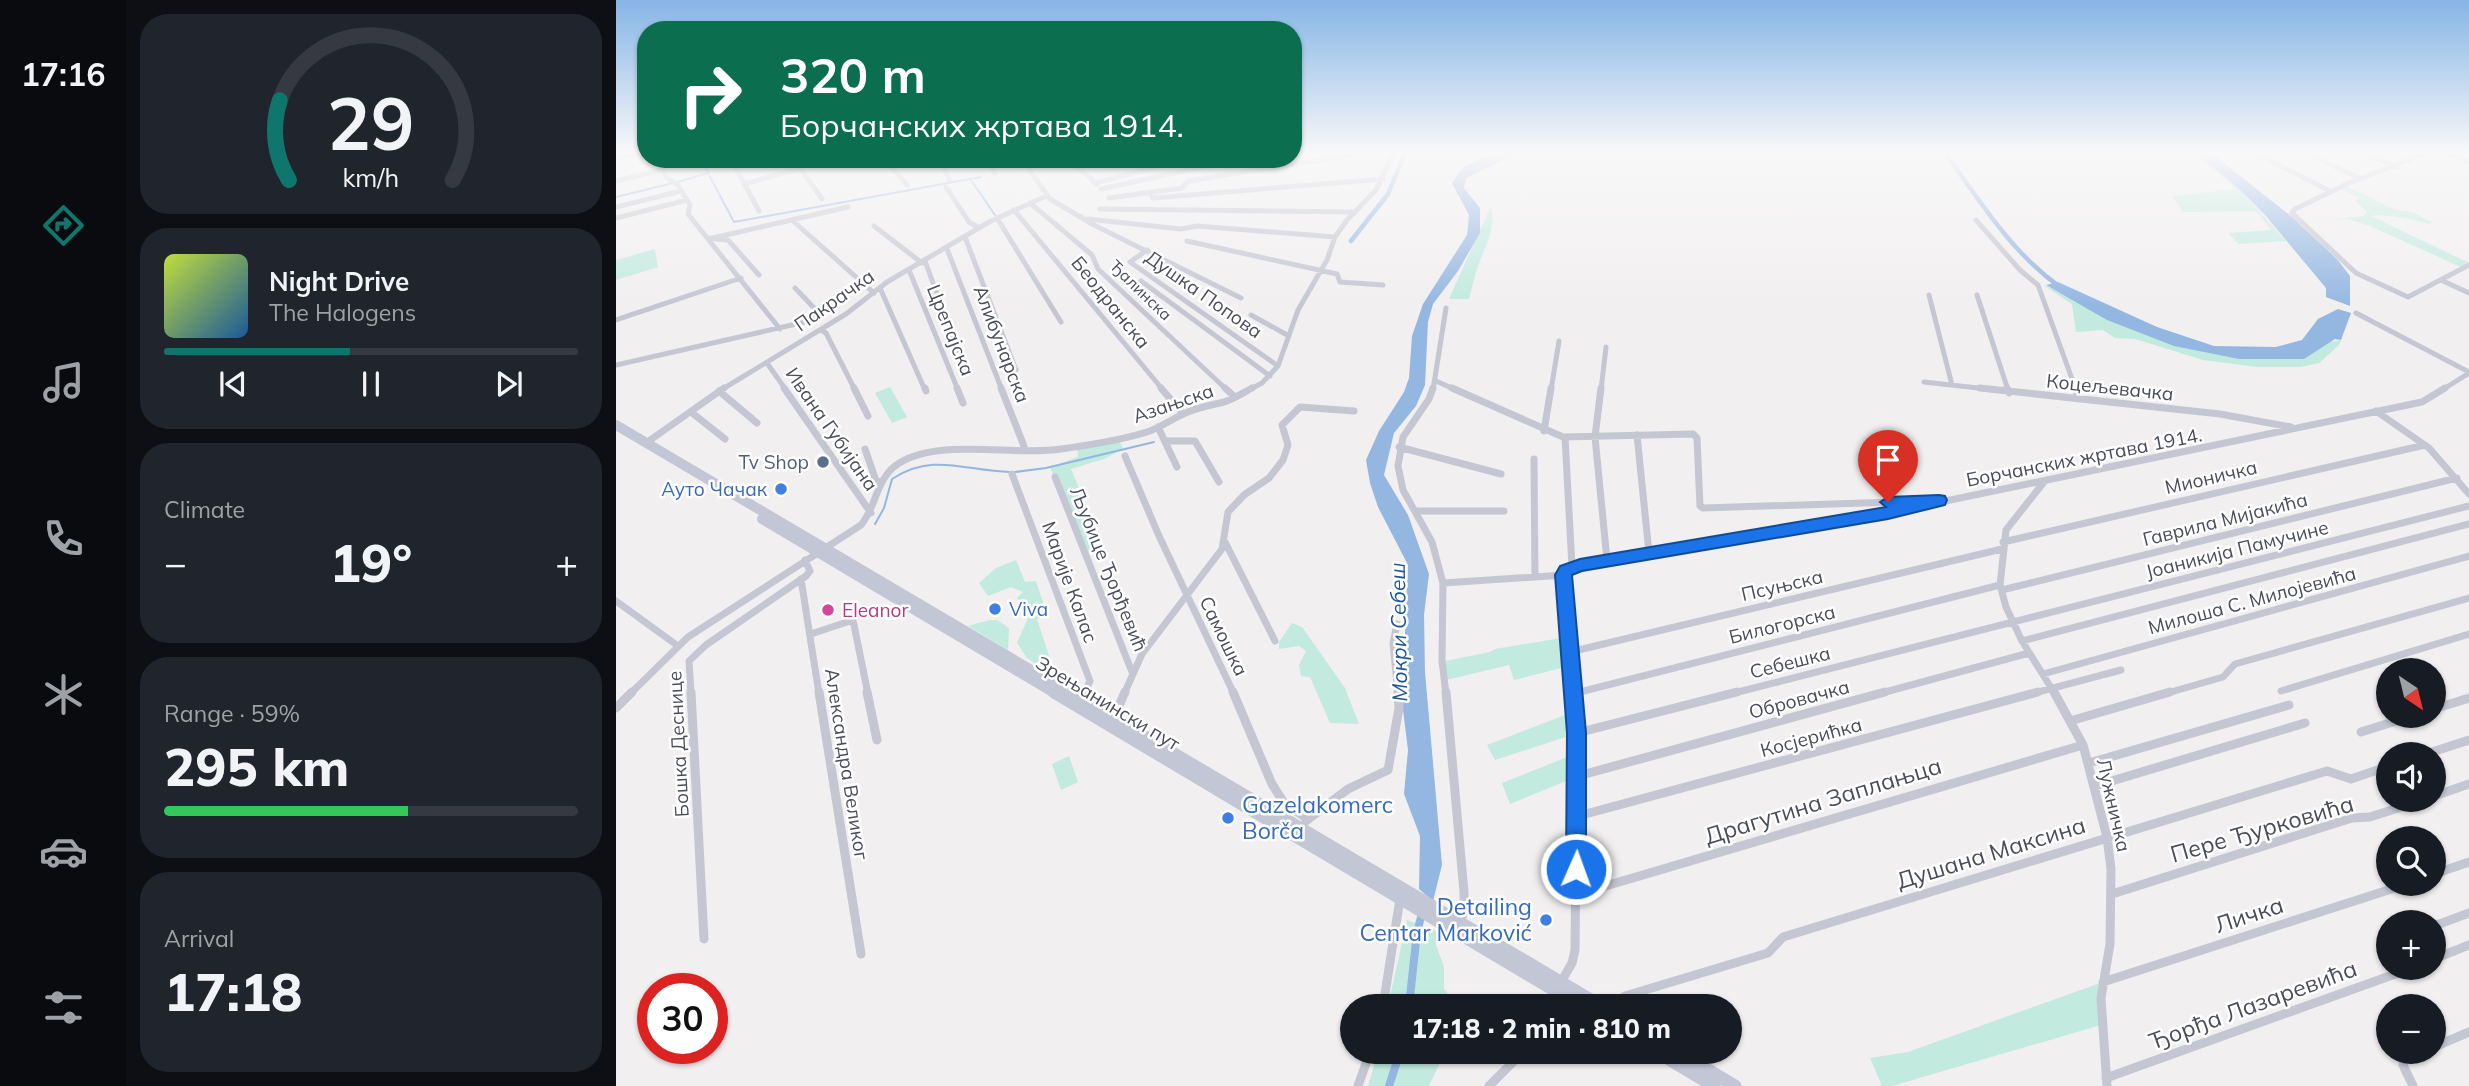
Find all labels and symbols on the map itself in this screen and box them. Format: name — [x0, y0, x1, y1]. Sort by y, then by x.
street label: Душка Попова — [1141, 245, 1267, 343]
street label: Беодранска — [1066, 251, 1156, 353]
street label: Ђалинска — [1106, 256, 1176, 324]
street label: Пакрачка — [789, 264, 879, 336]
street label: Црепајска — [922, 281, 980, 379]
street label: Алибунарска — [969, 282, 1035, 406]
street label: Ивана Губијана — [781, 363, 883, 495]
street label: Коцељевачка — [2045, 368, 2175, 406]
street label: Азањска — [1129, 378, 1217, 428]
street label: Борчанских жртава 1914. — [1964, 422, 2204, 492]
pin — [1858, 430, 1918, 502]
place label: Tv Shop — [739, 450, 809, 474]
marker: Tv Shop — [815, 454, 831, 470]
street label: Мионичка — [2163, 455, 2259, 499]
place label: Ауто Чачак — [661, 477, 768, 501]
marker: Ауто Чачак — [773, 481, 789, 497]
street label: Љубице Ђорђевић — [1065, 483, 1153, 655]
street label: Гаврила Мијакића — [2140, 487, 2310, 551]
street label: Јоаникија Памучине — [2143, 515, 2331, 583]
street label: Марије Калас — [1037, 518, 1103, 646]
street label: Милоша С. Милојевића — [2145, 561, 2359, 639]
water label: Мокри Себеш — [1384, 562, 1412, 702]
street label: Псуњска — [1739, 564, 1825, 606]
street label: Самошка — [1194, 592, 1254, 680]
place label: Viva — [1009, 597, 1048, 621]
place label: Eleanor — [842, 598, 908, 622]
street label: Билогорска — [1726, 599, 1838, 649]
marker: Viva — [987, 601, 1003, 617]
marker: Eleanor — [820, 602, 836, 618]
street label: Себешка — [1747, 640, 1833, 684]
street label: Зрењанински пут — [1032, 651, 1185, 756]
north arrow — [2376, 658, 2446, 728]
street label: Александра Великог — [820, 666, 874, 862]
street label: Бошка Деснице — [662, 670, 694, 818]
street label: Обровачка — [1746, 674, 1852, 724]
street label: Косјерићка — [1758, 712, 1864, 762]
street label: Драгутина Заплањца — [1701, 751, 1945, 850]
street label: Лужничка — [2092, 756, 2136, 854]
street label: Пере Ђурковића — [2167, 789, 2357, 869]
place label: Gazelakomerc Borča — [1242, 790, 1393, 845]
marker: Gazelakomerc Borča — [1220, 810, 1236, 826]
street label: Душана Максина — [1893, 810, 2089, 895]
position arrow — [1539, 832, 1613, 906]
street label: Личка — [2211, 890, 2287, 939]
place label: Detailing Centar Marković — [1359, 892, 1532, 947]
marker: Detailing Centar Marković — [1538, 912, 1554, 928]
street label: Ђорђа Лазаревића — [2145, 953, 2361, 1056]
speed limit sign: 30 — [637, 973, 728, 1064]

